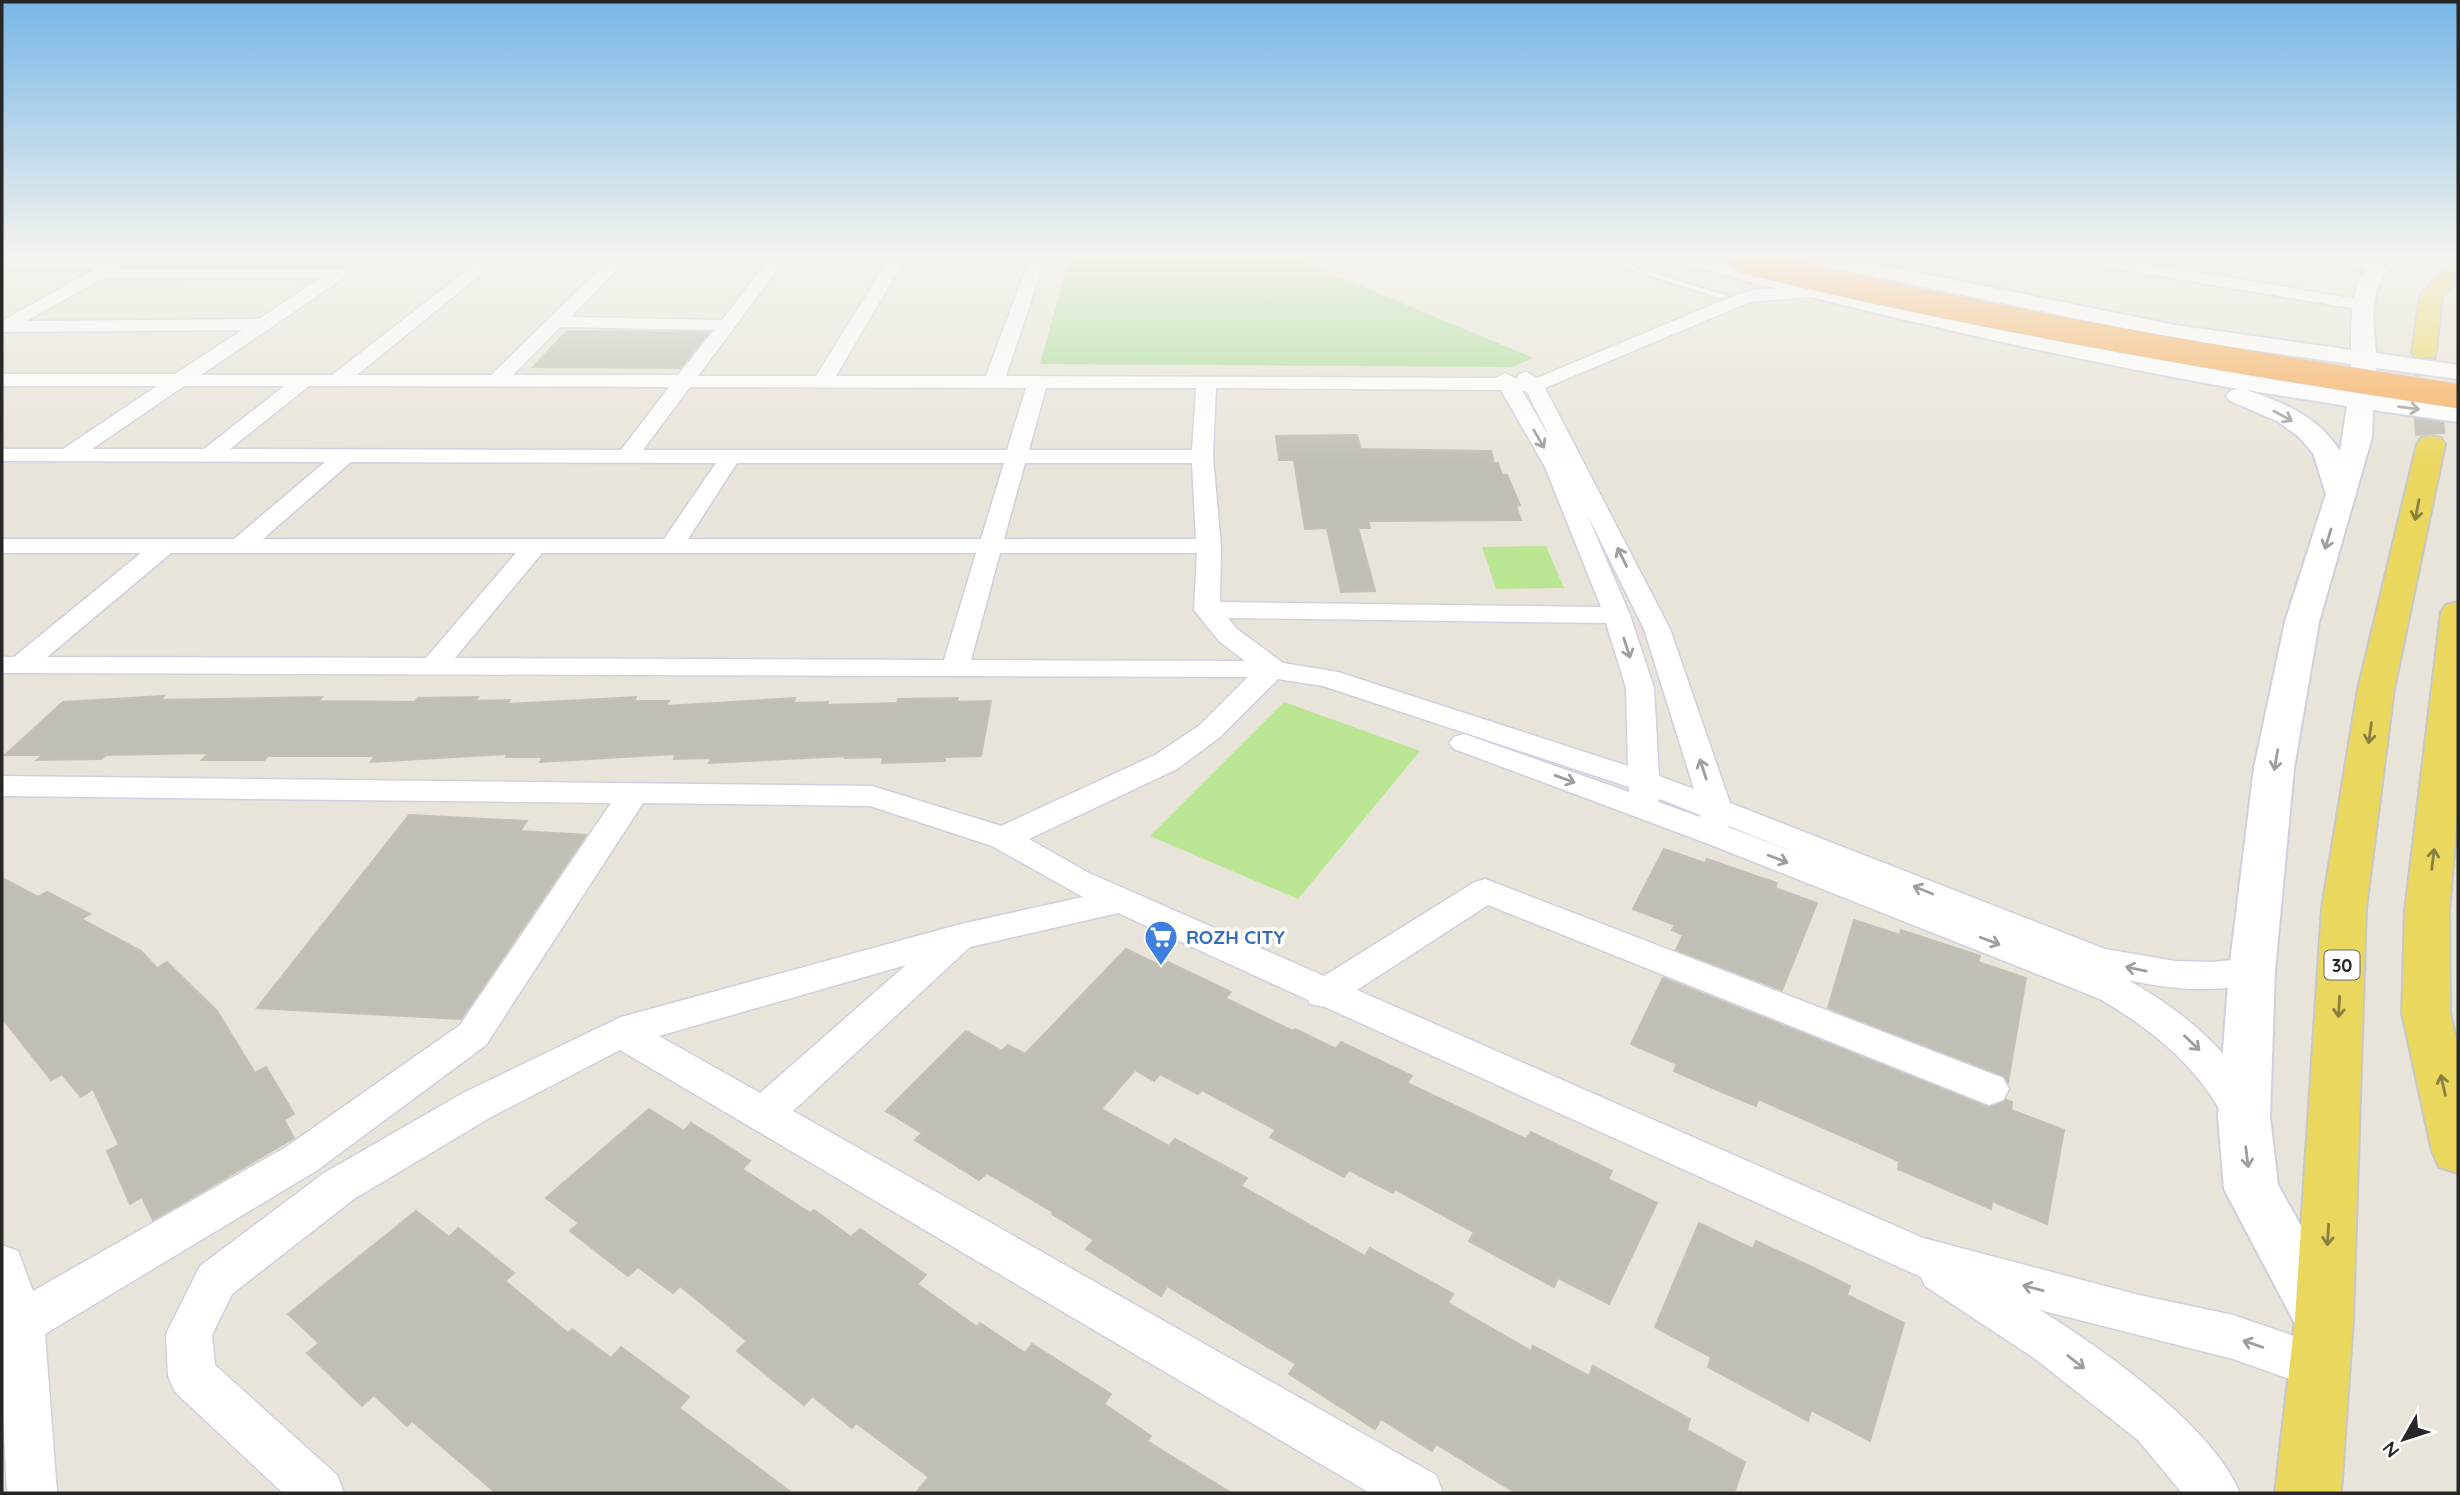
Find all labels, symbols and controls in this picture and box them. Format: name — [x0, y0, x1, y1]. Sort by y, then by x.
one-way arrow — [2397, 401, 2420, 414]
one-way arrow — [2273, 409, 2293, 423]
one-way arrow — [1532, 428, 1546, 448]
one-way arrow — [2410, 498, 2424, 521]
one-way arrow — [2320, 528, 2333, 550]
one-way arrow — [1614, 547, 1628, 568]
one-way arrow — [1622, 637, 1635, 659]
one-way arrow — [2363, 721, 2376, 744]
one-way arrow — [2269, 748, 2282, 771]
one-way arrow — [1696, 758, 1709, 780]
one-way arrow — [1554, 774, 1576, 786]
one-way arrow — [2426, 848, 2439, 871]
one-way arrow — [1767, 854, 1789, 866]
one-way arrow — [1912, 883, 1934, 896]
supermarket icon: ROZH CITY — [1142, 918, 1180, 967]
place label: ROZH CITY — [1186, 925, 1286, 949]
one-way arrow — [1979, 936, 2001, 949]
road number: 30 — [2324, 950, 2360, 980]
one-way arrow — [2125, 962, 2148, 976]
one-way arrow — [2333, 996, 2346, 1019]
one-way arrow — [2183, 1034, 2200, 1051]
one-way arrow — [2436, 1074, 2449, 1097]
one-way arrow — [2240, 1145, 2253, 1168]
one-way arrow — [2322, 1223, 2335, 1246]
one-way arrow — [2022, 1281, 2045, 1294]
one-way arrow — [2243, 1337, 2265, 1349]
one-way arrow — [2067, 1354, 2085, 1369]
north arrow — [2369, 1404, 2439, 1474]
text: N — [2377, 1437, 2405, 1463]

